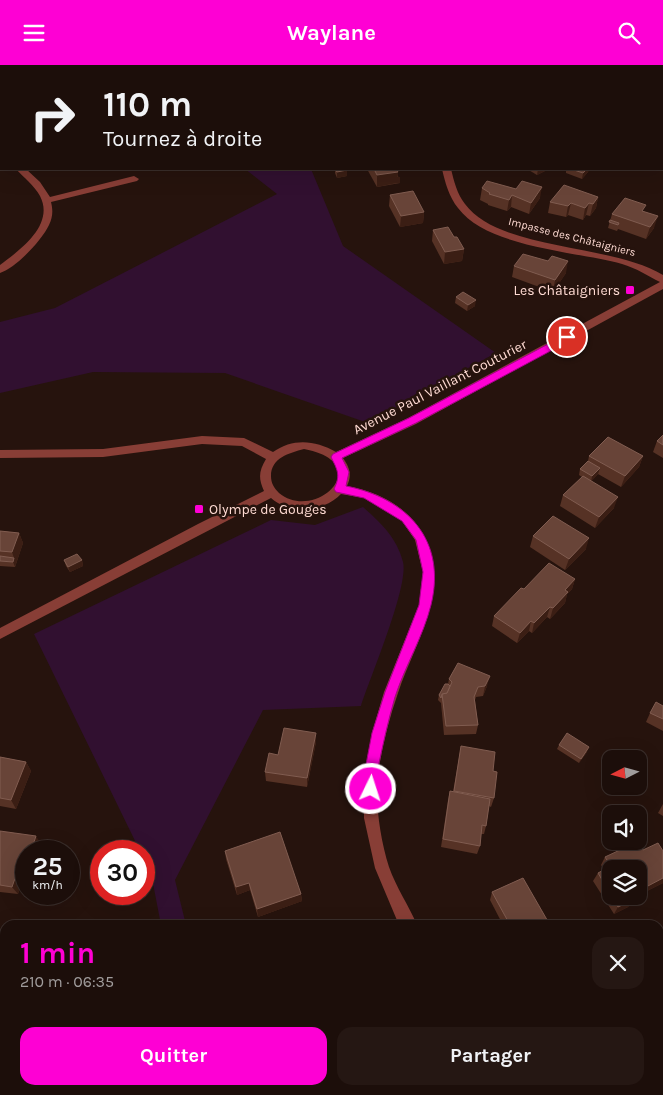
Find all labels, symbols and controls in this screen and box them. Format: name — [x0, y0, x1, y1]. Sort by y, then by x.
icon: menu — [20, 19, 48, 47]
icon: search — [615, 19, 643, 47]
text: Waylane — [287, 20, 376, 46]
text: 110 m — [103, 84, 192, 125]
icon: right — [20, 85, 85, 150]
text: Tournez à droite — [103, 126, 262, 152]
street label: Impasse des Châtaigniers — [507, 215, 637, 259]
place label: Les Châtaigniers — [514, 282, 620, 299]
marker: Les Châtaigniers — [624, 284, 636, 296]
pin — [546, 316, 588, 358]
icon: arrive — [553, 323, 581, 351]
street label: Avenue Paul Vaillant Couturier — [350, 335, 530, 438]
place label: Olympe de Gouges — [209, 501, 327, 518]
marker: Olympe de Gouges — [193, 503, 205, 515]
north arrow — [602, 750, 648, 795]
map controls — [602, 750, 647, 905]
position arrow — [344, 762, 396, 814]
button: sound — [602, 805, 647, 850]
speed limit sign: 30 — [90, 840, 155, 905]
text: 25 — [33, 852, 62, 881]
button: layers — [602, 860, 647, 905]
text: km/h — [32, 878, 63, 892]
text: 1 min — [20, 935, 95, 971]
button: close — [592, 937, 644, 989]
text: 210 m · 06:35 — [20, 972, 114, 991]
button: Quitter — [20, 1027, 327, 1085]
button: Partager — [337, 1027, 644, 1085]

